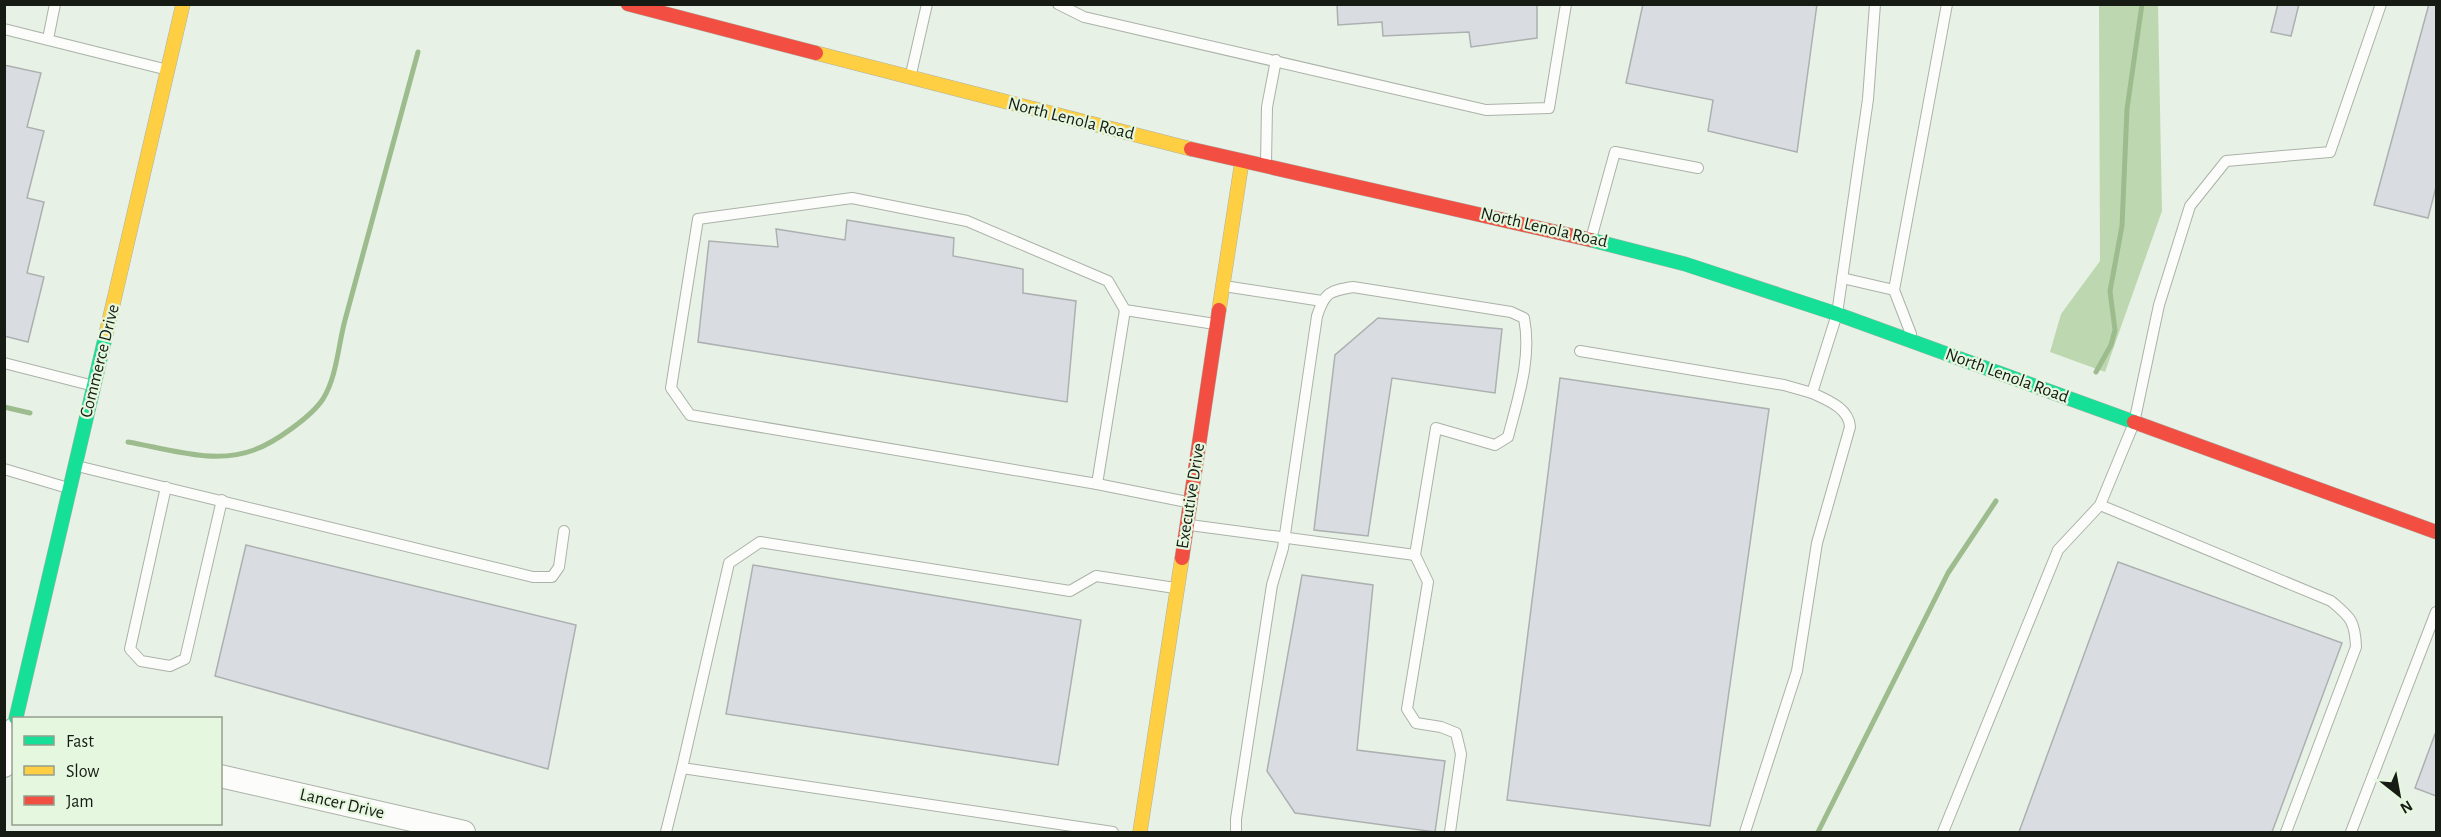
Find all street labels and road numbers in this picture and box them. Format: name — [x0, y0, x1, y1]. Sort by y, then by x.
street label: North Lenola Road — [1006, 95, 1136, 143]
street label: North Lenola Road — [1479, 205, 1609, 251]
street label: Commerce Drive — [77, 303, 123, 419]
street label: North Lenola Road — [1943, 345, 2071, 407]
street label: Executive Drive — [1174, 442, 1208, 550]
street label: Lancer Drive — [298, 786, 386, 822]

